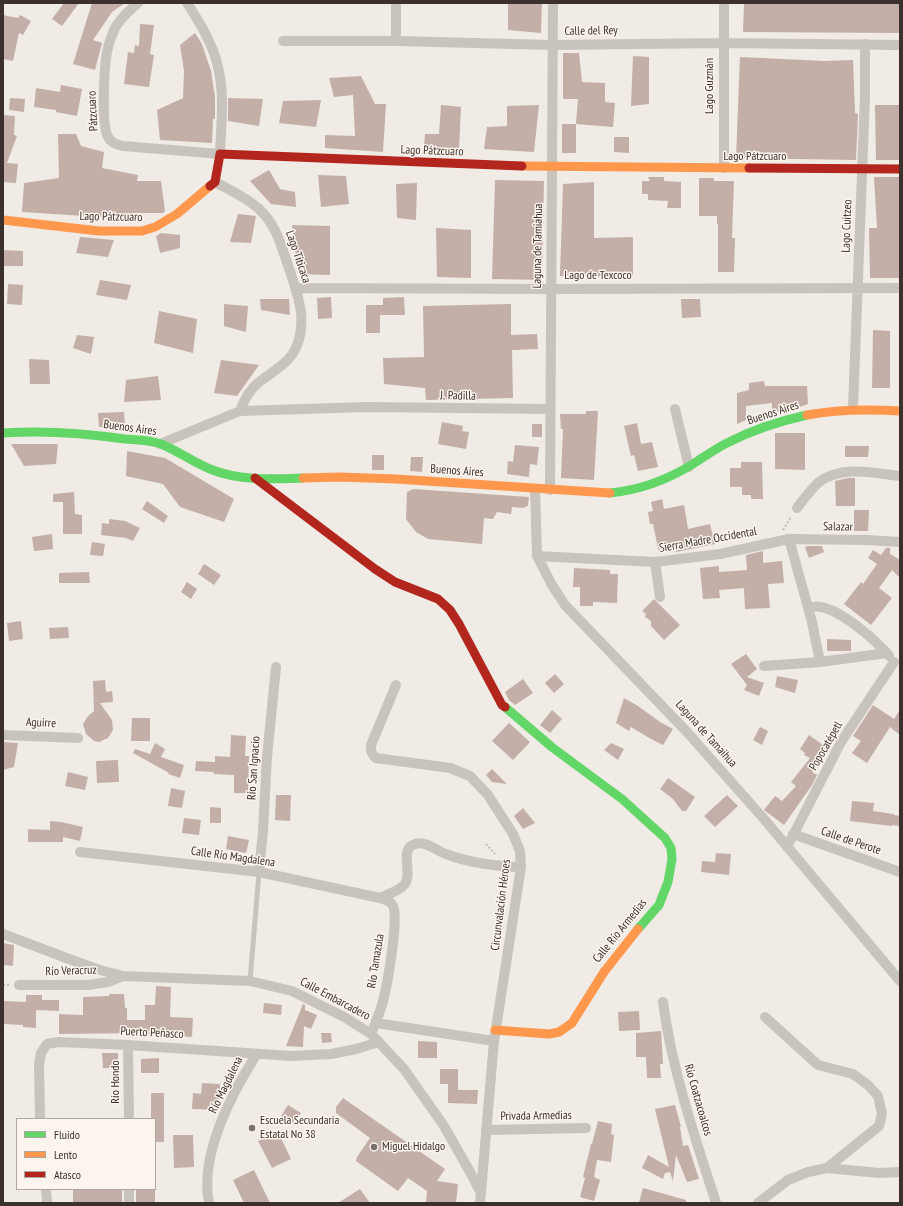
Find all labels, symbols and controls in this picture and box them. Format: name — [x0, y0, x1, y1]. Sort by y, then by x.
street label: Calle del Rey — [564, 23, 618, 39]
street label: Lago Guzmán — [703, 58, 717, 114]
street label: Pátzcuaro — [85, 90, 101, 132]
street label: Lago Pátzcuaro — [400, 143, 464, 159]
street label: Lago Pátzcuaro — [724, 150, 786, 164]
street label: Lago Cuitzeo — [839, 199, 855, 253]
street label: Laguna de Tamiahua — [530, 203, 546, 289]
street label: Lago Pátzcuaro — [79, 209, 143, 225]
street label: Lago Titicaca — [282, 229, 314, 285]
street label: Lago de Texcoco — [564, 269, 632, 283]
street label: J. Padilla — [440, 388, 476, 404]
street label: Buenos Aires — [745, 398, 801, 428]
street label: Buenos Aires — [103, 417, 157, 439]
street label: Buenos Aires — [430, 462, 484, 480]
street label: Salazar — [823, 520, 853, 534]
street label: Sierra Madre Occidental — [658, 524, 758, 556]
street label: Laguna de Tamaihua — [672, 698, 740, 770]
street label: Aguirre — [26, 715, 56, 731]
street label: Popocatépetl — [806, 719, 846, 773]
street label: Río San Ignacio — [245, 736, 263, 800]
street label: Calle de Perote — [819, 824, 883, 858]
street label: Calle Río Magdalena — [190, 844, 276, 870]
street label: Circunvalación Héroes — [488, 858, 514, 952]
street label: Calle Río Armedias — [590, 896, 650, 966]
street label: Río Tamazula — [365, 933, 387, 989]
street label: Río Veracruz — [45, 963, 97, 979]
street label: Calle Embarcadero — [298, 975, 372, 1023]
street label: Puerto Peñasco — [120, 1024, 184, 1042]
street label: Río Magdalena — [206, 1054, 246, 1116]
street label: Río Hondo — [109, 1060, 123, 1104]
street label: Río Coatzacoalcos — [681, 1063, 715, 1137]
street label: Privada Armedias — [500, 1108, 572, 1124]
place label: Escuela Secundaria Estatal No 38 — [260, 1114, 339, 1142]
legend — [16, 1118, 156, 1190]
marker: Escuela Secundaria Estatal No 38 — [247, 1123, 257, 1133]
text: Fluido — [54, 1127, 80, 1142]
place label: Miguel Hidalgo — [382, 1140, 445, 1154]
marker: Miguel Hidalgo — [369, 1142, 379, 1152]
text: Lento — [54, 1147, 77, 1162]
text: Atasco — [54, 1167, 81, 1182]

